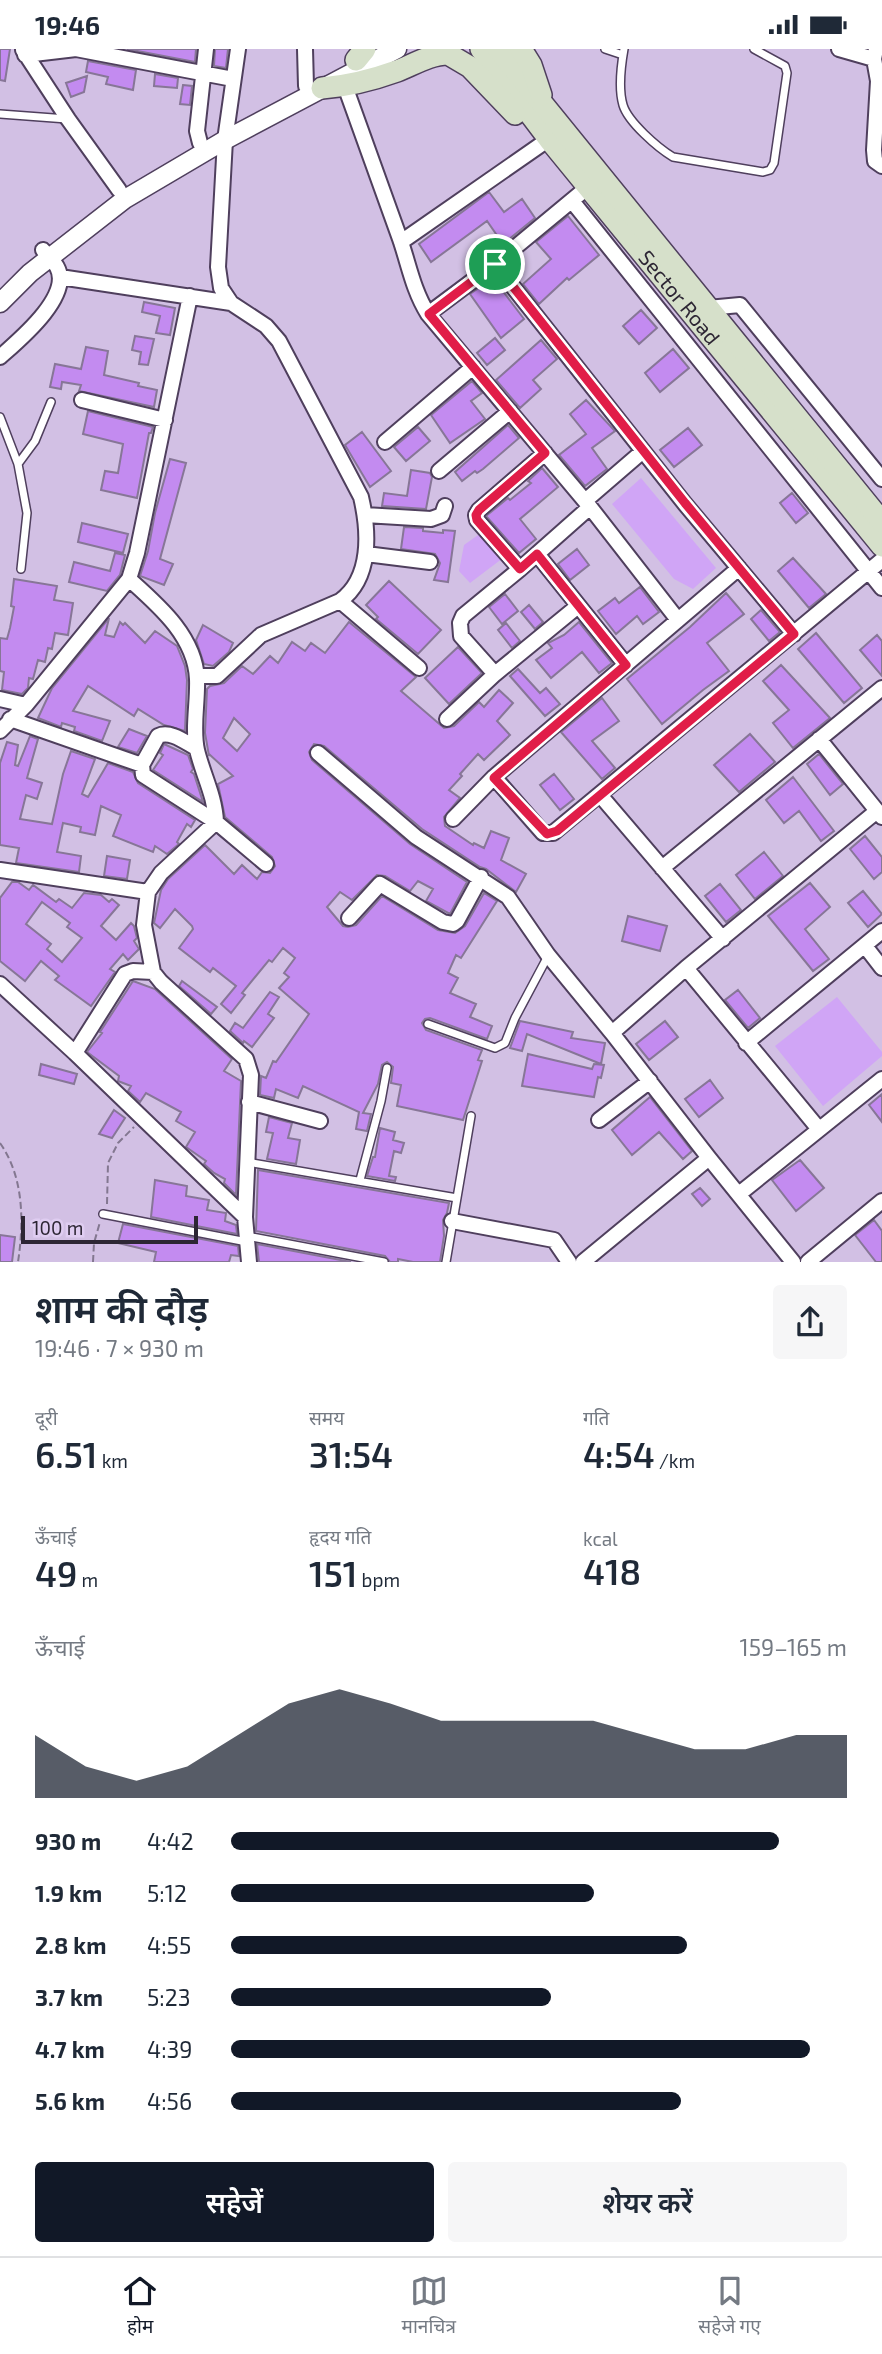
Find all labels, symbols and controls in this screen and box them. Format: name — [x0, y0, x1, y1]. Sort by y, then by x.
text: 19:46 — [35, 9, 100, 40]
pin — [465, 234, 525, 294]
icon: arrive — [476, 245, 514, 283]
street label: Sector Road — [634, 245, 726, 349]
scale bar — [21, 1213, 198, 1245]
text: 100 m — [32, 1216, 83, 1239]
text: शाम की दौड़ — [35, 1285, 208, 1331]
button: share — [773, 1285, 847, 1359]
text: 19:46 · 7 × 930 m — [35, 1334, 204, 1362]
text: दूरी — [35, 1406, 58, 1429]
text: समय — [309, 1406, 344, 1429]
text: गति — [583, 1406, 609, 1429]
text: 6.51 — [35, 1433, 97, 1475]
text: 31:54 — [309, 1433, 393, 1475]
text: 4:54 — [583, 1433, 655, 1475]
text: km — [97, 1449, 128, 1472]
text: /km — [655, 1449, 695, 1472]
text: ऊँचाई — [35, 1525, 76, 1548]
text: हृदय गति — [309, 1525, 371, 1548]
text: kcal — [583, 1527, 618, 1550]
text: 418 — [583, 1550, 641, 1592]
text: 49 — [35, 1552, 77, 1594]
text: 151 — [309, 1552, 357, 1594]
text: m — [77, 1568, 98, 1591]
text: bpm — [357, 1568, 400, 1591]
text: ऊँचाई — [35, 1633, 85, 1661]
text: 159–165 m — [740, 1633, 847, 1661]
text: 930 m — [35, 1827, 101, 1855]
text: 4:42 — [147, 1827, 194, 1855]
text: 1.9 km — [35, 1879, 102, 1907]
text: 5:12 — [147, 1879, 187, 1907]
text: 2.8 km — [35, 1931, 106, 1959]
text: 4:55 — [147, 1931, 191, 1959]
text: 3.7 km — [35, 1983, 103, 2011]
text: 5:23 — [147, 1983, 190, 2011]
text: 4.7 km — [35, 2035, 105, 2063]
text: 4:39 — [147, 2035, 193, 2063]
text: 5.6 km — [35, 2087, 105, 2115]
text: 4:56 — [147, 2087, 192, 2115]
button: सहेजें — [35, 2162, 434, 2242]
button: शेयर करें — [448, 2162, 847, 2242]
tab: होम — [121, 2272, 159, 2341]
tab: मानचित्र — [402, 2272, 456, 2341]
tab: सहेजे गए — [698, 2272, 761, 2341]

